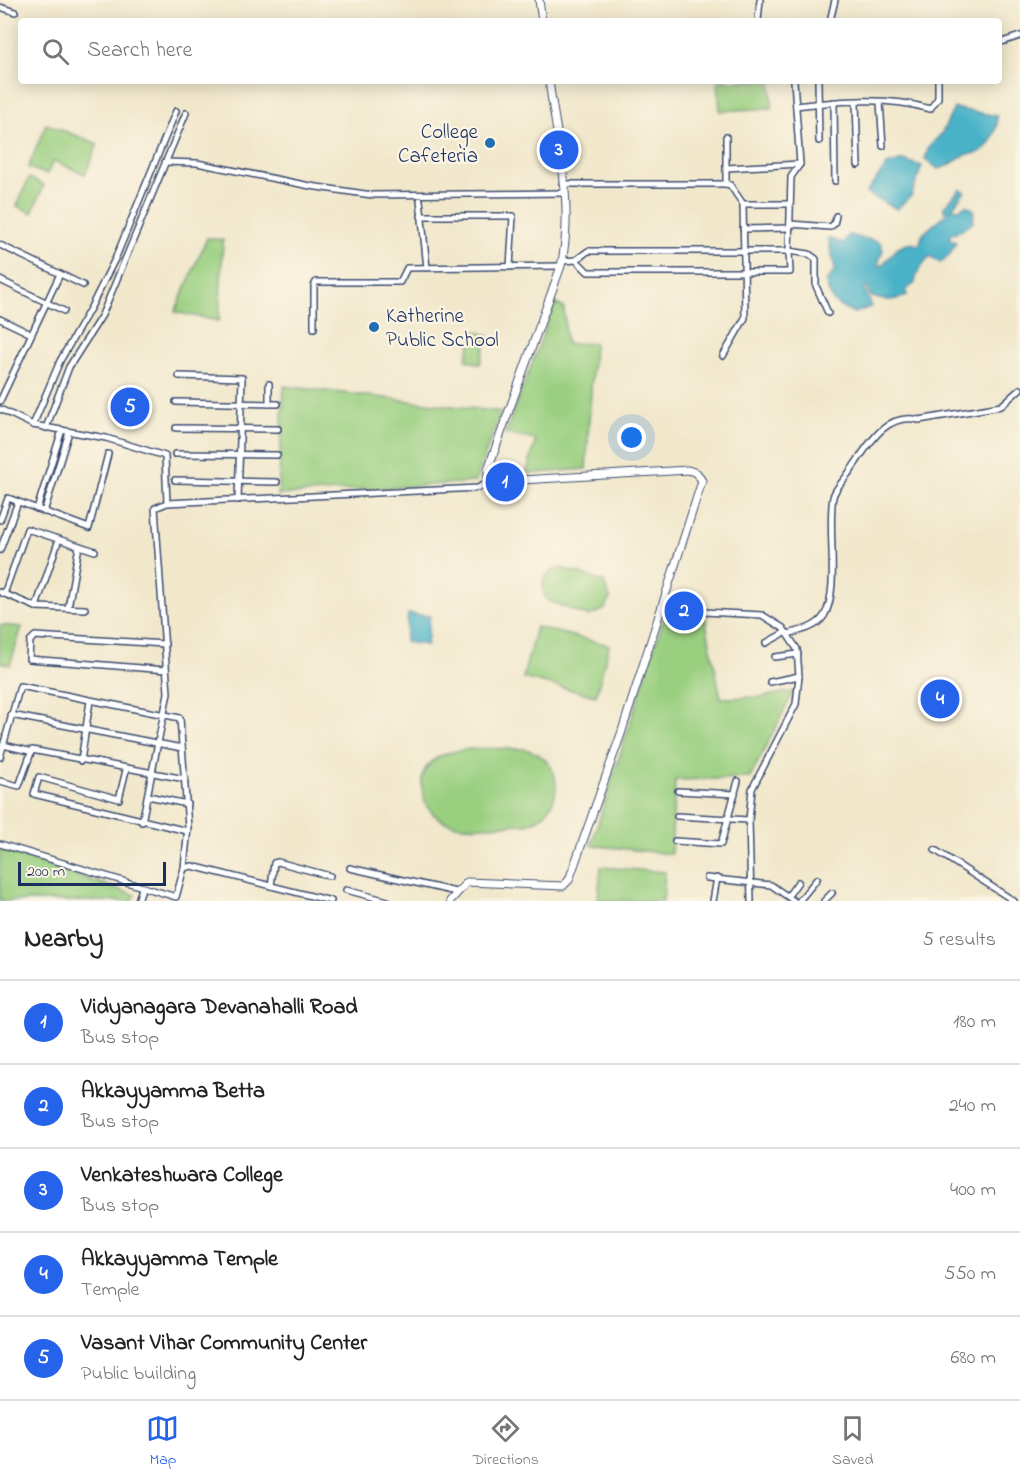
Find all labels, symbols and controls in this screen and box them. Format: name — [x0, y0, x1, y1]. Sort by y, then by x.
search box — [18, 18, 1002, 84]
icon: search — [39, 35, 72, 68]
text: Search here — [87, 35, 192, 67]
place label: College Cafeteria — [398, 118, 479, 172]
pin: 3 — [540, 128, 578, 172]
marker: College Cafeteria — [483, 136, 497, 150]
place label: Katherine Public School — [386, 302, 499, 356]
marker: Katherine Public School — [367, 320, 381, 334]
pin: 5 — [110, 384, 150, 430]
your location — [617, 423, 646, 452]
pin: 1 — [486, 460, 524, 504]
pin: 2 — [664, 588, 704, 634]
pin: 4 — [920, 676, 960, 722]
scale bar — [18, 859, 166, 886]
text: 200 m — [27, 860, 65, 884]
text: Nearby — [24, 921, 103, 959]
text: 5 results — [923, 926, 996, 955]
text: Vidyanagara Devanahalli Road — [81, 992, 358, 1024]
text: 1 — [40, 1008, 47, 1037]
text: 180 m — [953, 1008, 996, 1037]
text: Bus stop — [81, 1024, 159, 1053]
text: Akkayyamma Betta — [81, 1076, 265, 1108]
text: 2 — [39, 1092, 48, 1121]
text: 240 m — [949, 1092, 996, 1121]
text: Bus stop — [81, 1108, 159, 1137]
text: Venkateshwara College — [81, 1160, 283, 1192]
text: 3 — [39, 1176, 48, 1205]
text: 400 m — [950, 1176, 996, 1205]
text: Bus stop — [81, 1192, 159, 1221]
text: Akkayyamma Temple — [81, 1244, 278, 1276]
text: 4 — [39, 1260, 48, 1289]
text: 550 m — [944, 1260, 996, 1289]
text: Temple — [81, 1276, 140, 1305]
text: Vasant Vihar Community Center — [81, 1328, 367, 1360]
text: 5 — [38, 1344, 49, 1373]
text: 680 m — [951, 1344, 996, 1373]
text: Public building — [81, 1360, 196, 1389]
tab: Map — [146, 1412, 179, 1472]
tab: Directions — [472, 1412, 539, 1472]
tab: Saved — [832, 1412, 874, 1472]

